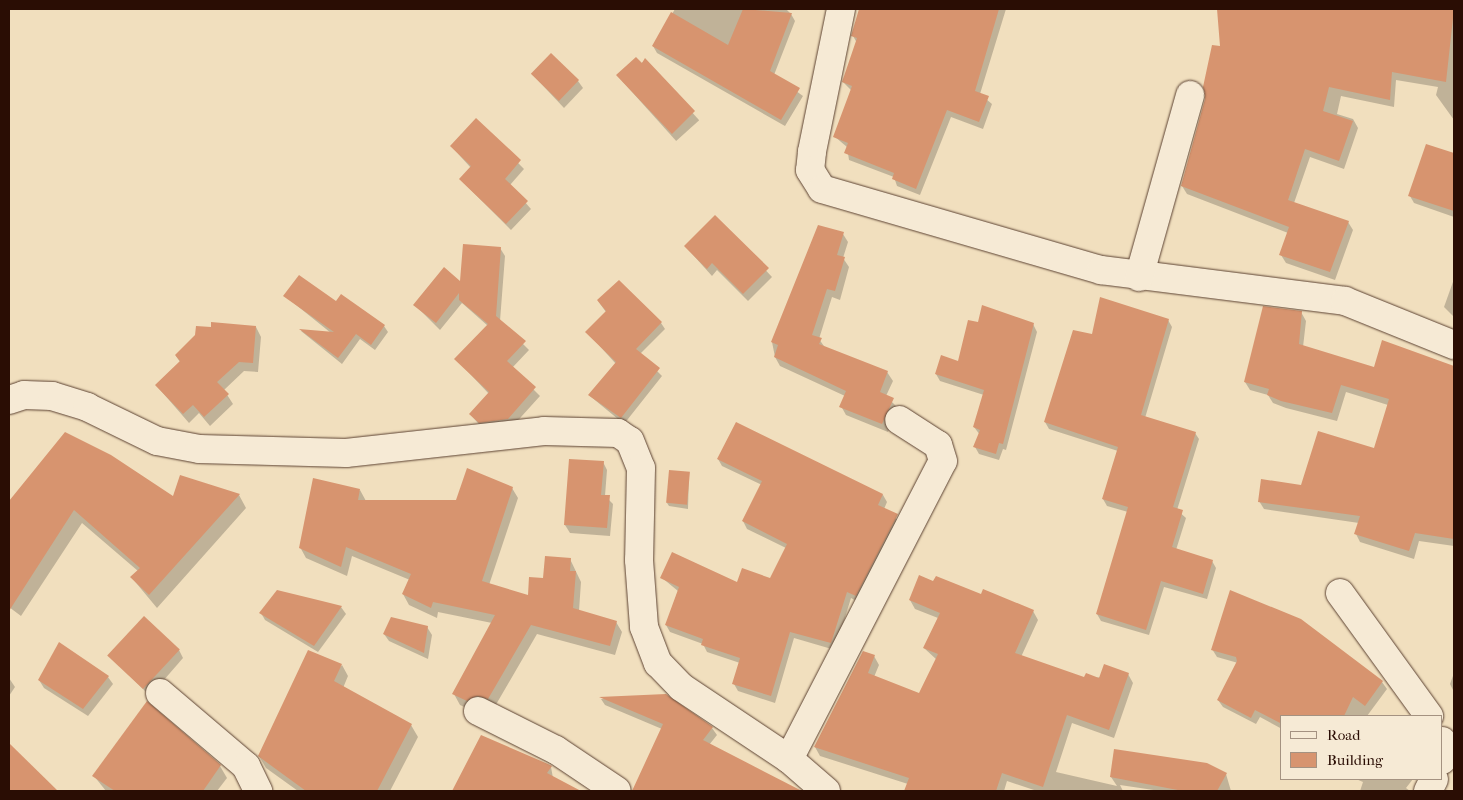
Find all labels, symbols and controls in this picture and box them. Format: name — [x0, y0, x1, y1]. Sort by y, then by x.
legend — [1280, 715, 1443, 780]
text: Road — [1327, 726, 1360, 744]
text: Building — [1327, 751, 1383, 769]

